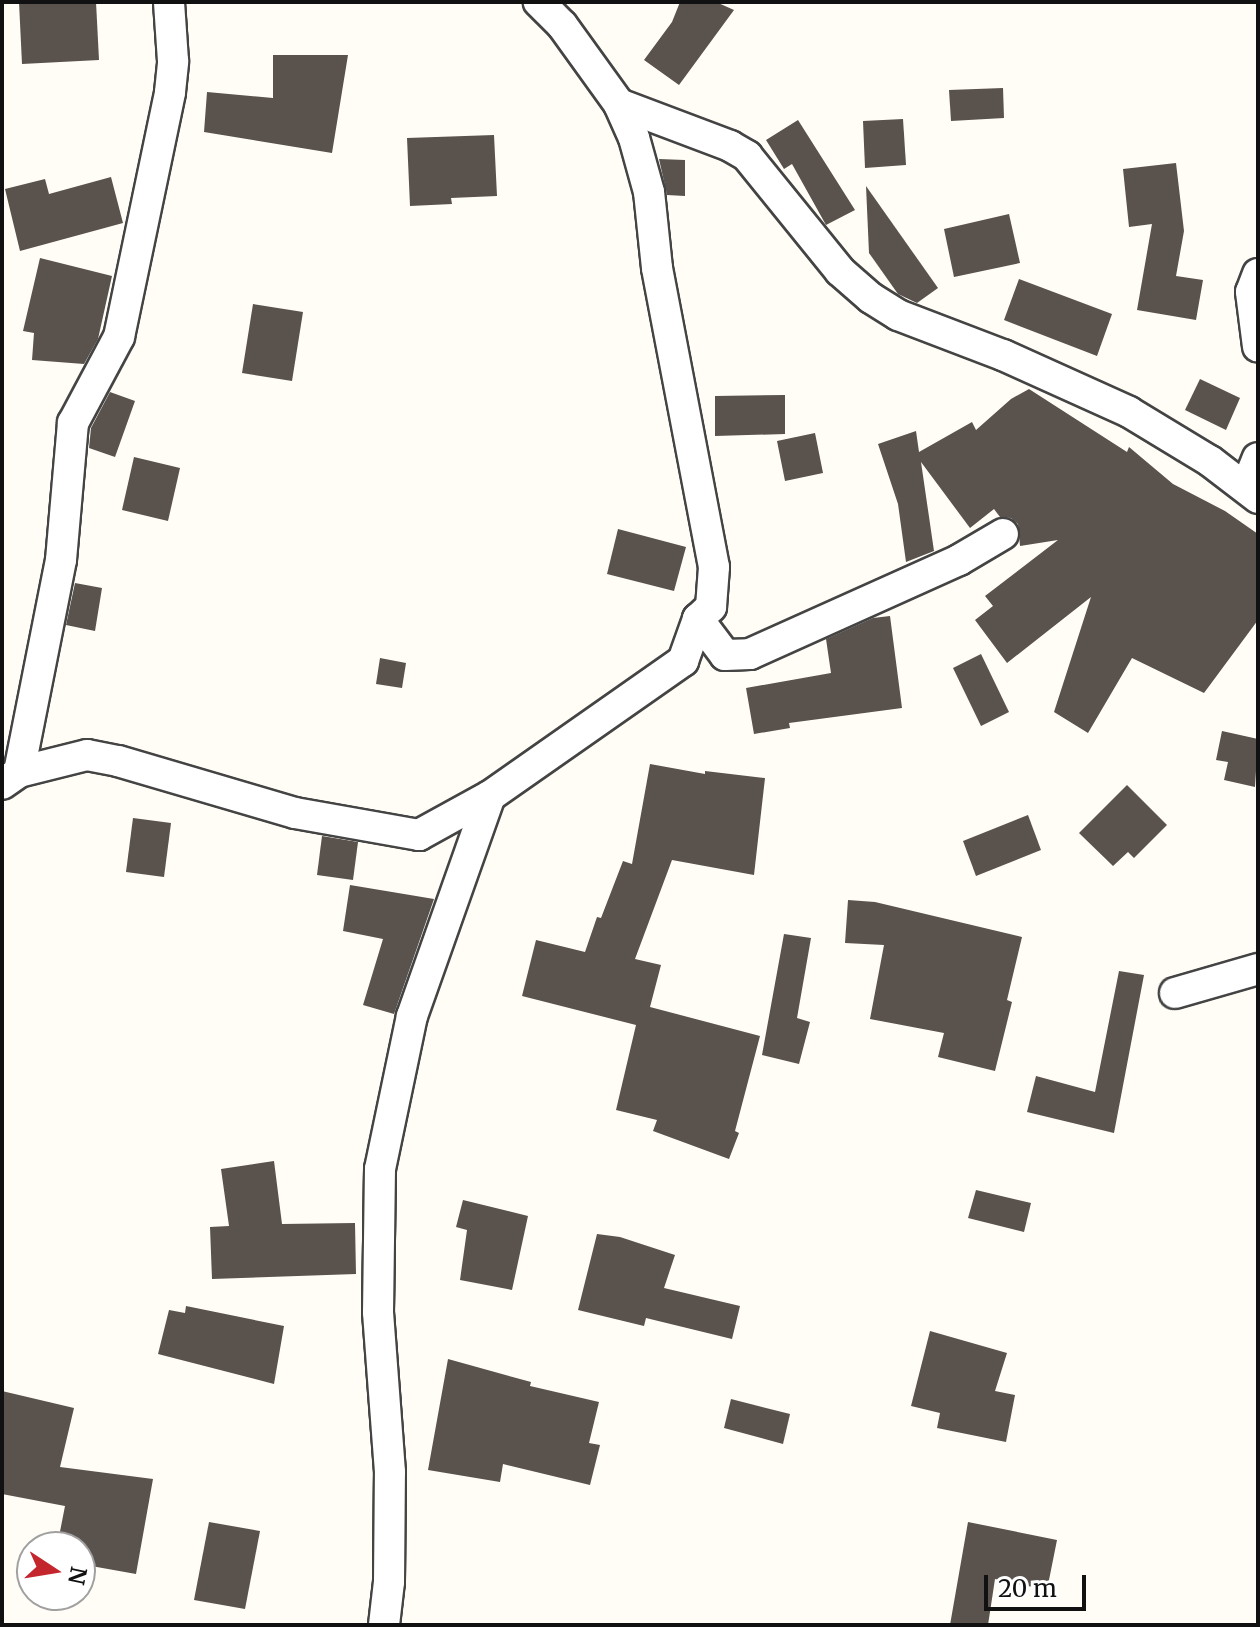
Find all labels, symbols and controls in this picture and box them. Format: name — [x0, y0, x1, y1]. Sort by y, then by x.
north arrow — [16, 1531, 96, 1611]
scale bar — [988, 1559, 1090, 1609]
text: N — [62, 1564, 93, 1587]
text: 20 m — [998, 1573, 1057, 1604]

